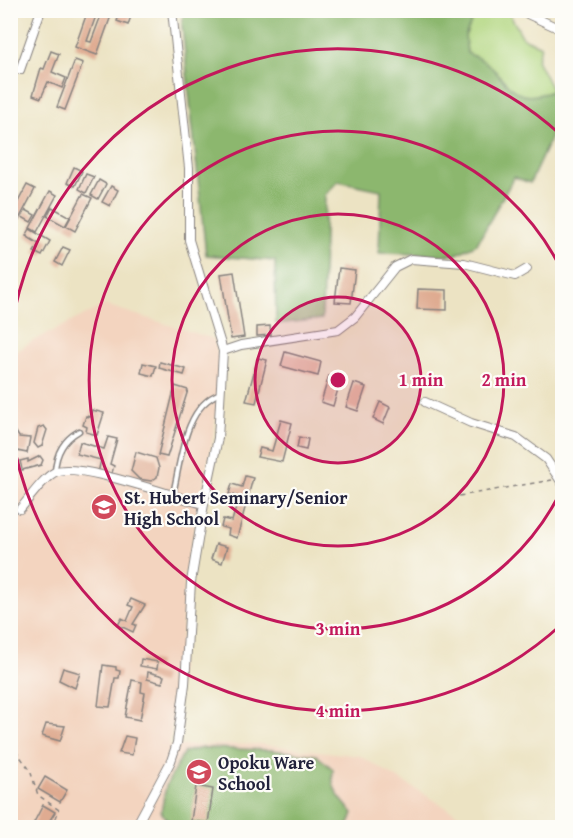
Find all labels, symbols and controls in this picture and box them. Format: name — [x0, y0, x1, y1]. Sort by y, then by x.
text: 1 min — [399, 366, 444, 393]
text: 2 min — [482, 366, 527, 393]
centre of rings — [328, 370, 348, 390]
place label: St. Hubert Seminary/Senior High School — [124, 484, 348, 532]
school or university icon: St. Hubert Seminary/Senior High School — [89, 492, 119, 522]
text: 3 min — [316, 615, 361, 642]
text: 4 min — [316, 697, 361, 724]
place label: Opoku Ware School — [218, 749, 314, 797]
school or university icon: Opoku Ware School — [184, 757, 214, 787]

